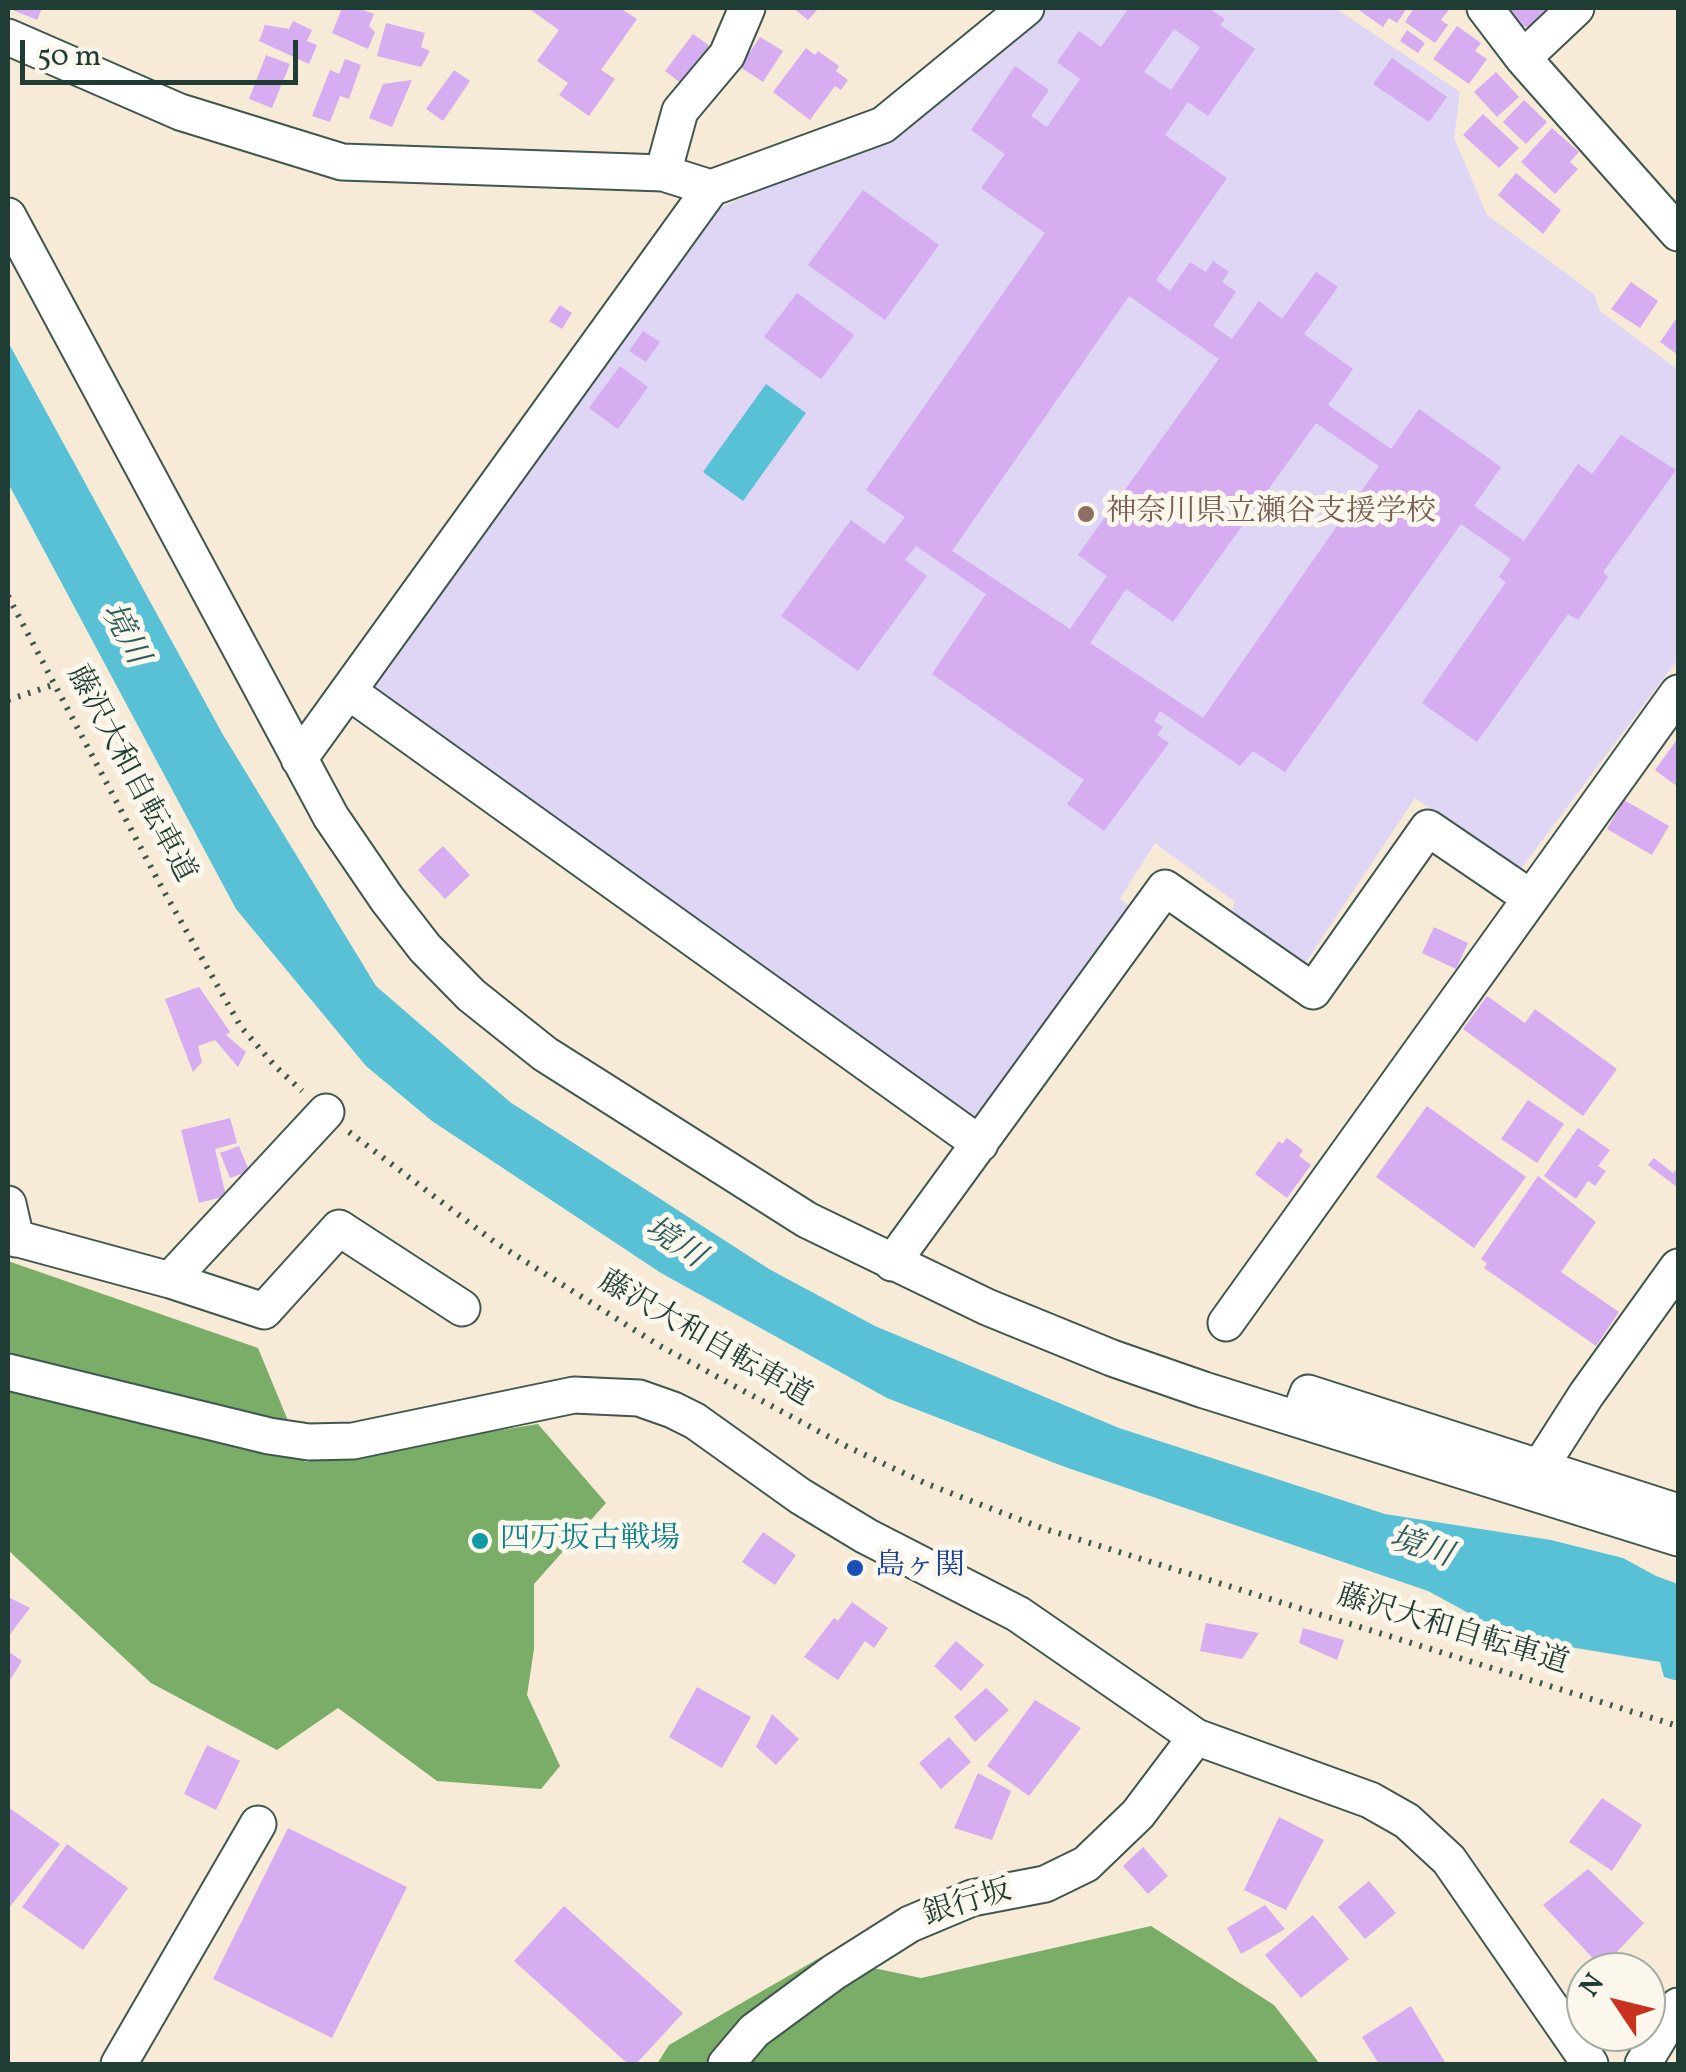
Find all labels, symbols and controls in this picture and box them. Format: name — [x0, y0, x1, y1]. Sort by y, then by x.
scale bar — [25, 20, 302, 82]
text: 50 m — [37, 36, 101, 78]
place label: 神奈川県立瀬谷支援学校 — [1106, 496, 1436, 532]
marker: 神奈川県立瀬谷支援学校 — [1075, 503, 1097, 525]
water label: 境川 — [90, 598, 154, 672]
street label: 藤沢大和自転車道 — [57, 661, 201, 889]
water label: 境川 — [636, 1211, 710, 1279]
street label: 藤沢大和自転車道 — [591, 1265, 817, 1417]
water label: 境川 — [1384, 1522, 1456, 1578]
place label: 四万坂古戦場 — [500, 1523, 680, 1559]
marker: 四万坂古戦場 — [469, 1530, 491, 1552]
place label: 島ヶ関 — [875, 1550, 965, 1586]
marker: 島ヶ関 — [844, 1557, 866, 1579]
street label: 藤沢大和自転車道 — [1332, 1580, 1572, 1684]
street label: 銀行坂 — [920, 1875, 1016, 1935]
north arrow — [1566, 1952, 1666, 2052]
text: N — [1571, 1966, 1614, 2005]

